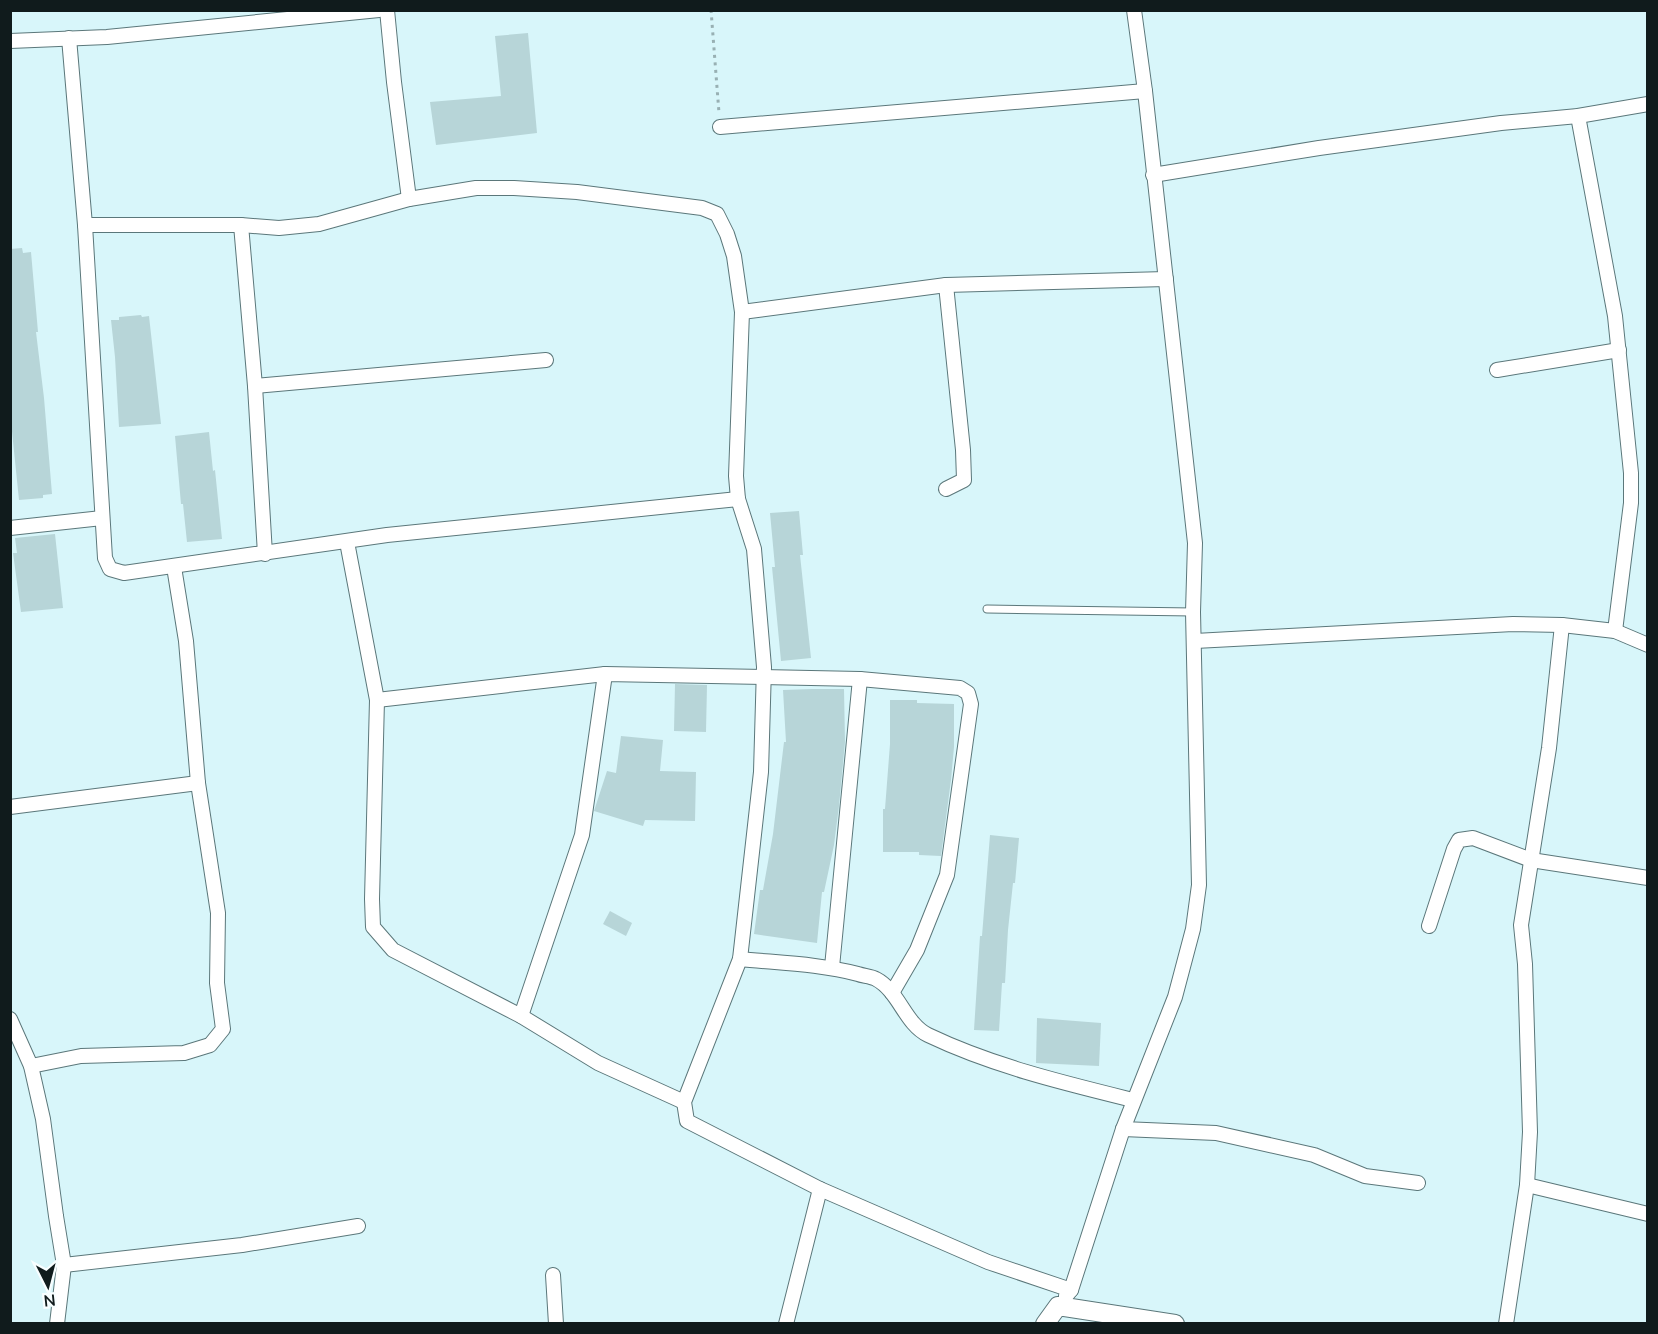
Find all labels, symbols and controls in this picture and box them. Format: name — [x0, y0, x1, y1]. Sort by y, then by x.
north arrow — [18, 1256, 78, 1316]
text: N — [42, 1288, 57, 1311]

